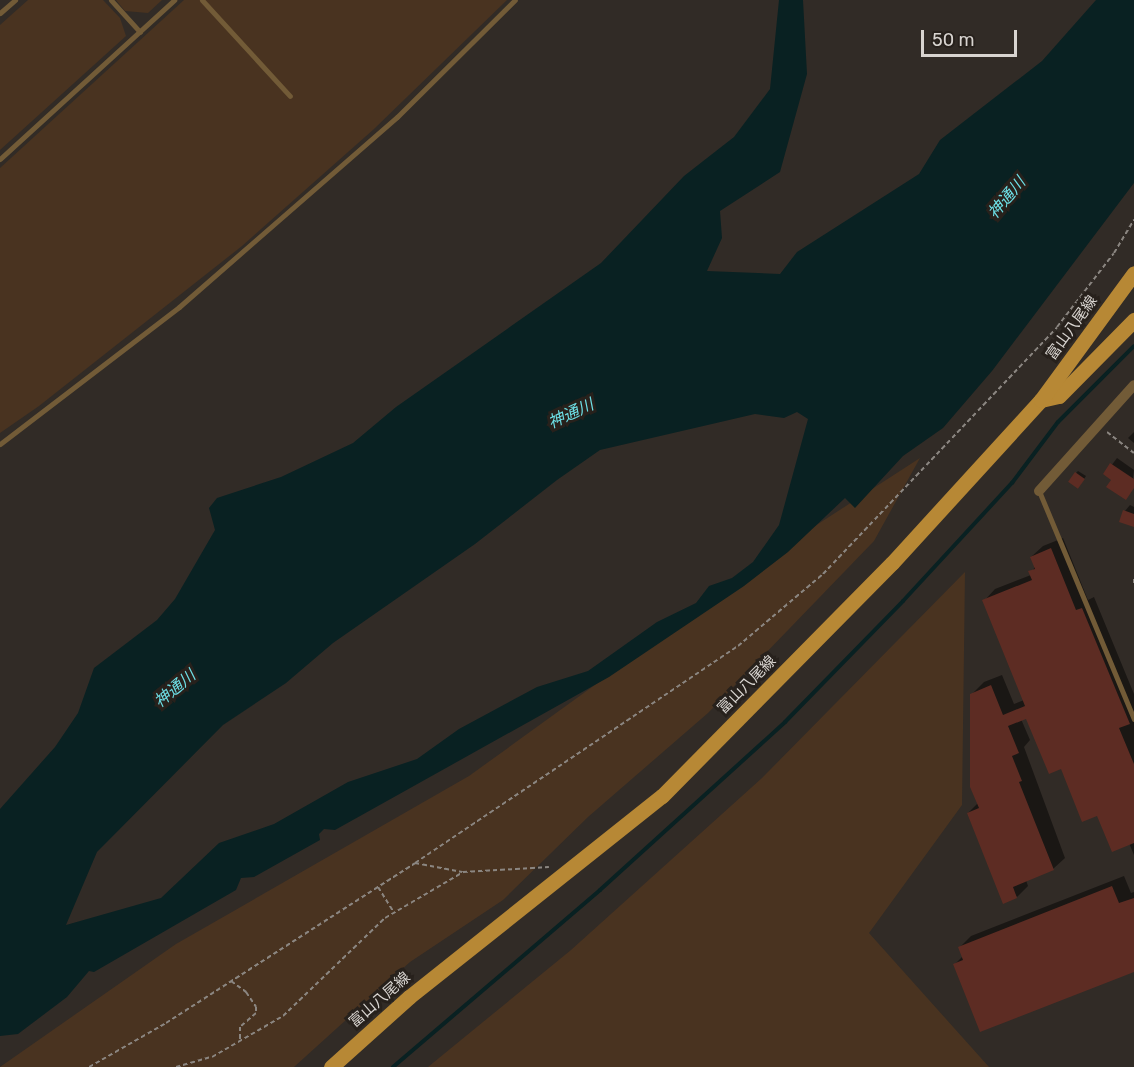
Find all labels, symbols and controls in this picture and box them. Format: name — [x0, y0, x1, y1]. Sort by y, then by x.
scale bar — [924, 18, 1020, 56]
text: 50 m — [932, 29, 975, 51]
water label: 神通川 — [984, 173, 1030, 223]
street label: 富山八尾線 — [1043, 292, 1101, 364]
water label: 神通川 — [545, 395, 597, 433]
street label: 富山八尾線 — [714, 652, 780, 718]
water label: 神通川 — [150, 666, 200, 712]
street label: 富山八尾線 — [346, 969, 414, 1031]

